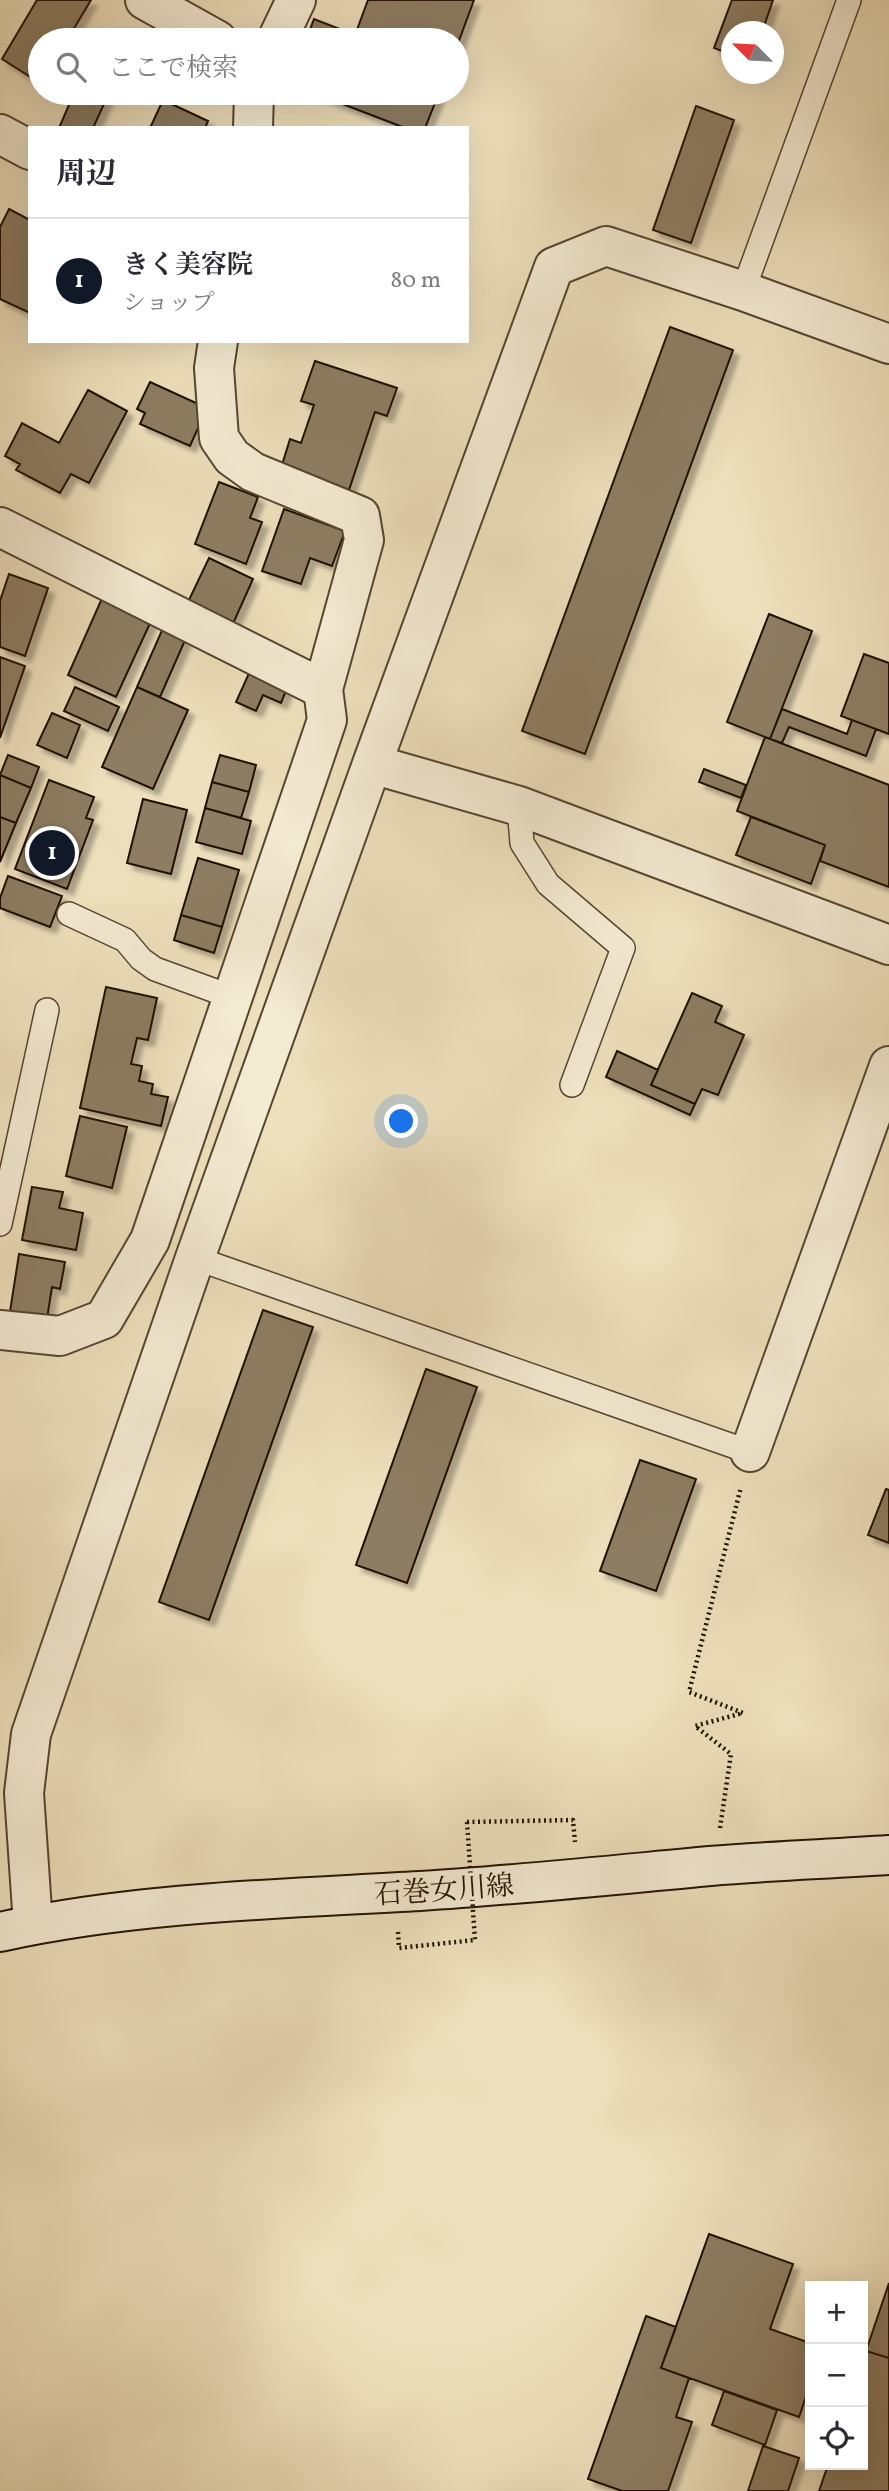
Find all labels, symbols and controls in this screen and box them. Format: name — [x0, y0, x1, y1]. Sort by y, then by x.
north arrow — [721, 21, 784, 84]
search box — [28, 28, 469, 105]
icon: search — [52, 48, 90, 86]
text: ここで検索 — [108, 51, 238, 87]
text: 周辺 — [56, 154, 116, 196]
text: きく美容院 — [123, 248, 253, 284]
text: 1 — [74, 265, 84, 297]
text: 80 m — [391, 265, 441, 297]
text: ショップ — [123, 288, 215, 320]
pin: 1 — [29, 827, 75, 879]
your location — [384, 1104, 418, 1138]
street label: 石巻女川線 — [373, 1867, 515, 1916]
map controls — [805, 2281, 868, 2470]
button: + — [805, 2281, 868, 2344]
button: − — [805, 2344, 868, 2407]
button: locate — [805, 2407, 868, 2470]

